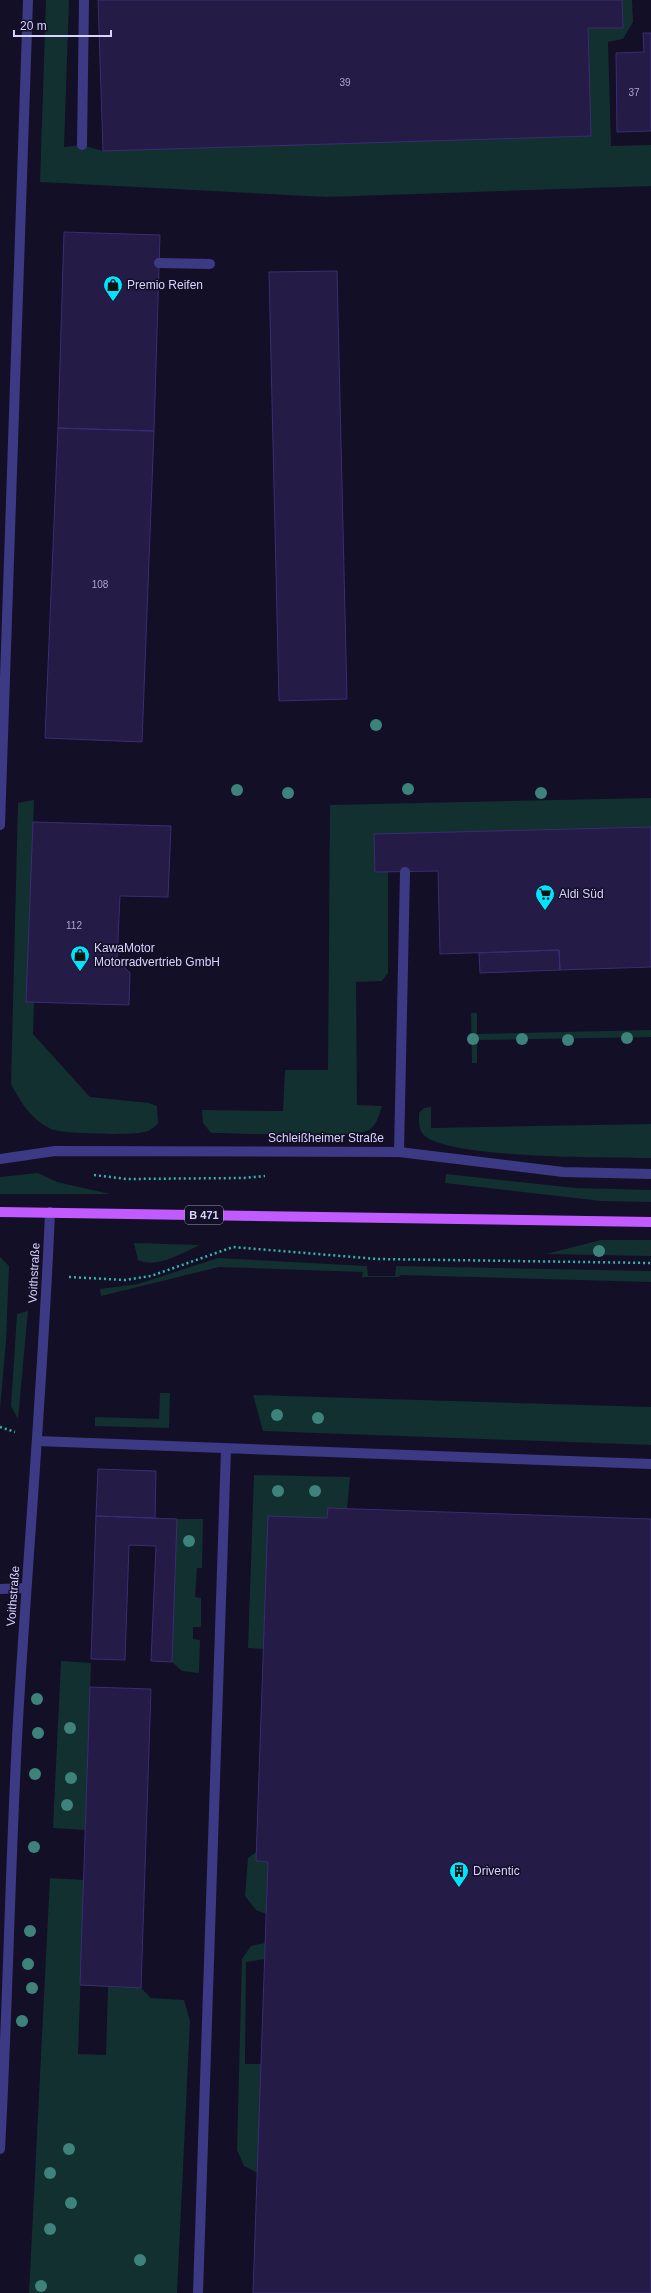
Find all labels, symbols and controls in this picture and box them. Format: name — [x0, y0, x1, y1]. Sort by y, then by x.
scale bar — [14, 12, 111, 38]
text: 20 m — [20, 19, 47, 33]
house number: 39 — [339, 77, 351, 88]
house number: 37 — [628, 87, 640, 98]
shop icon: Premio Reifen — [102, 274, 124, 302]
place label: Premio Reifen — [127, 278, 203, 292]
house number: 108 — [92, 579, 109, 590]
supermarket icon: Aldi Süd — [534, 883, 556, 911]
place label: Aldi Süd — [559, 887, 604, 901]
house number: 112 — [66, 920, 82, 931]
place label: KawaMotor Motorradvertrieb GmbH — [94, 941, 220, 969]
shop icon: KawaMotor Motorradvertrieb GmbH — [69, 944, 91, 972]
street label: Schleißheimer Straße — [268, 1131, 384, 1145]
road number: B 471 — [185, 1206, 223, 1224]
street label: Voithstraße — [25, 1242, 43, 1304]
street label: Voithstraße — [4, 1565, 22, 1627]
building icon: Driventic — [448, 1860, 470, 1888]
place label: Driventic — [473, 1864, 520, 1878]

